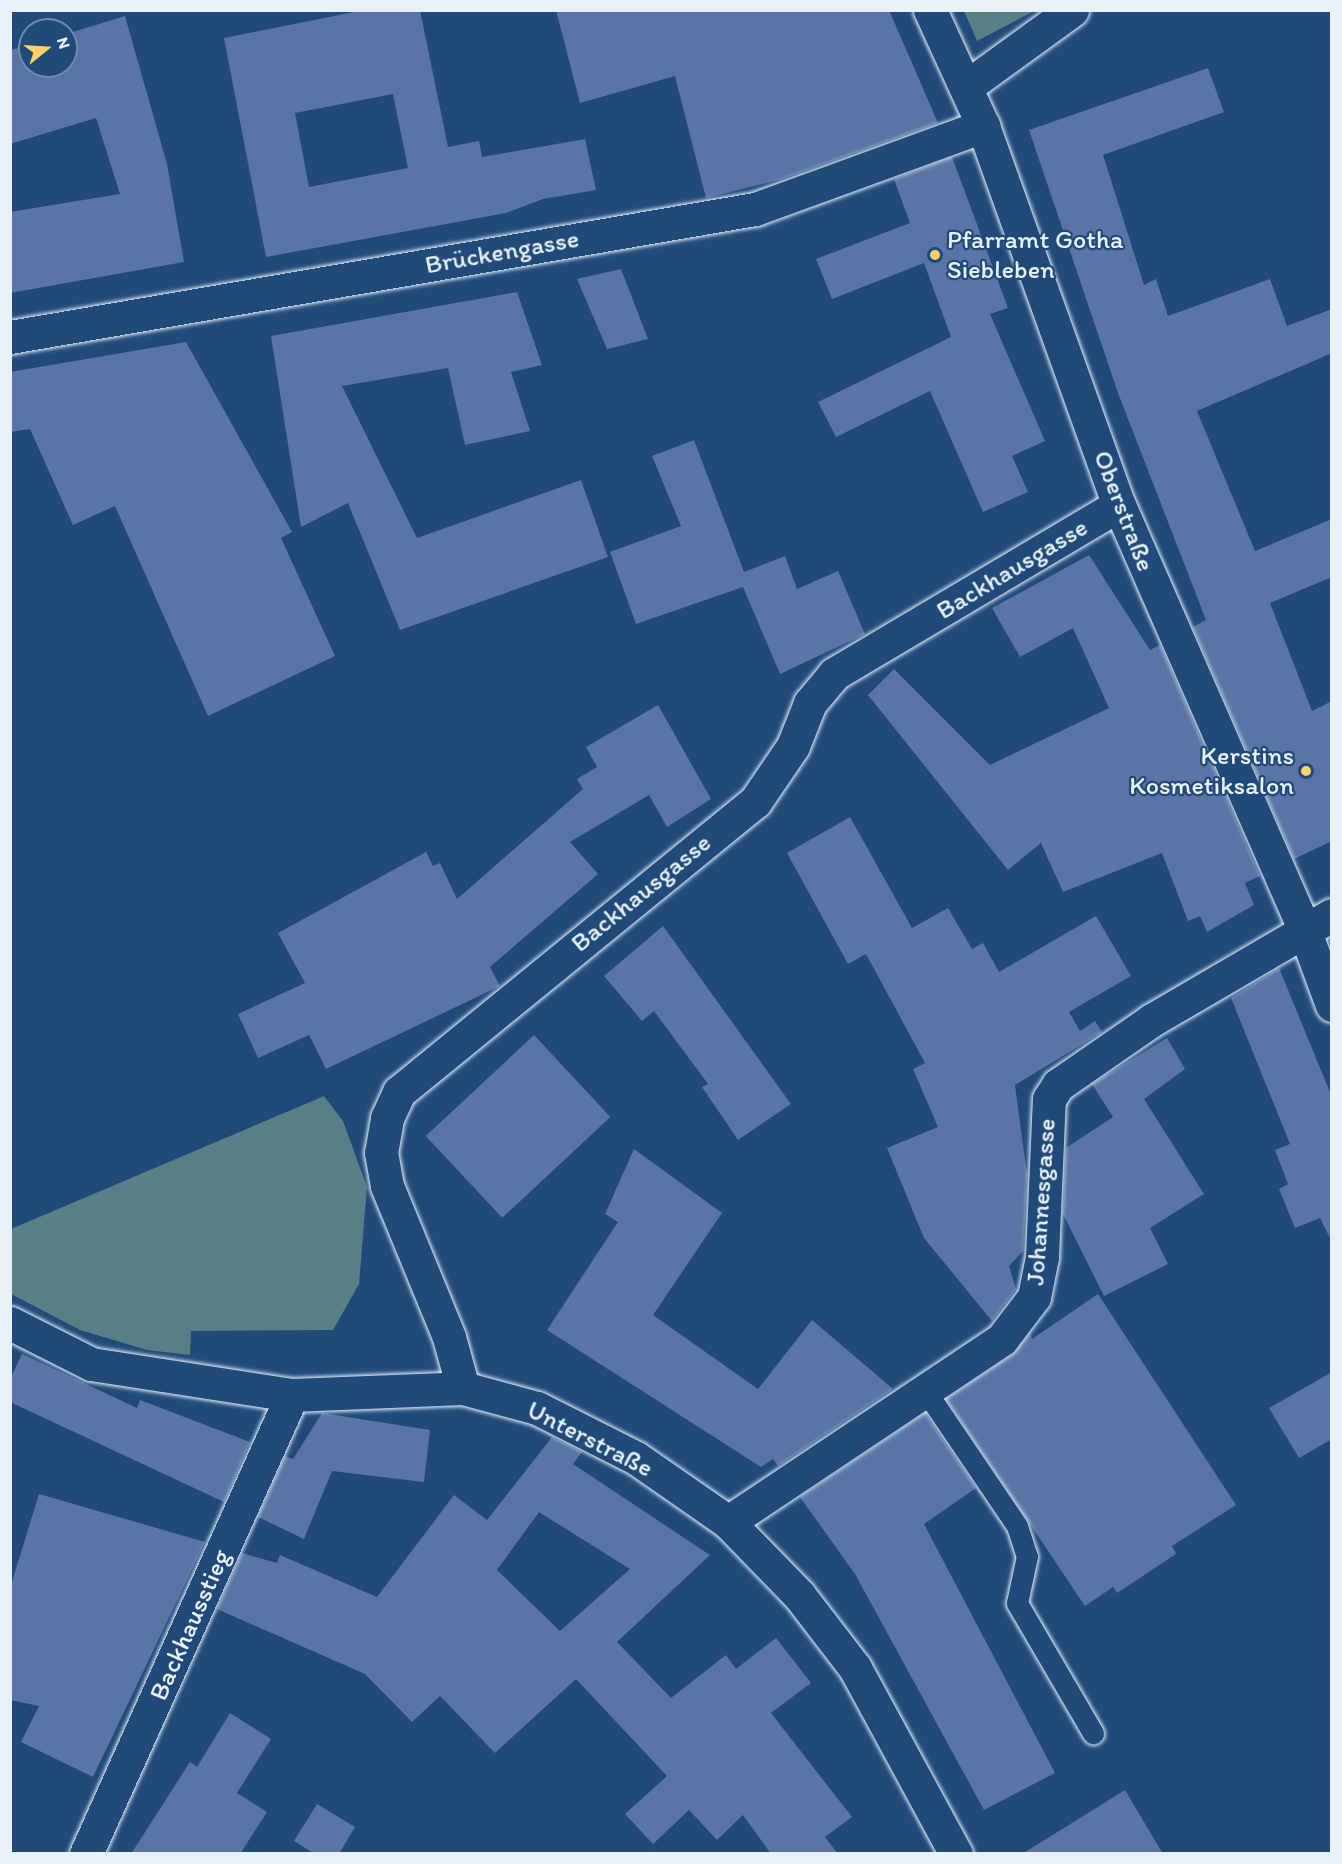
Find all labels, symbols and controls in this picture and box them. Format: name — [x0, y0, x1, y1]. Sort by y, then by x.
north arrow — [18, 18, 78, 78]
text: N — [53, 35, 74, 51]
street label: Brückengasse — [423, 223, 581, 281]
place label: Pfarramt Gotha Siebleben — [947, 224, 1122, 286]
marker: Pfarramt Gotha Siebleben — [928, 248, 942, 262]
street label: Oberstraße — [1087, 446, 1161, 576]
street label: Backhausgasse — [931, 512, 1093, 626]
place label: Kerstins Kosmetiksalon — [1129, 740, 1294, 802]
marker: Kerstins Kosmetiksalon — [1299, 764, 1313, 778]
street label: Backhausgasse — [565, 827, 717, 959]
street label: Johannesgasse — [1020, 1117, 1062, 1287]
street label: Unterstraße — [522, 1394, 658, 1484]
street label: Backhausstieg — [143, 1545, 237, 1705]

